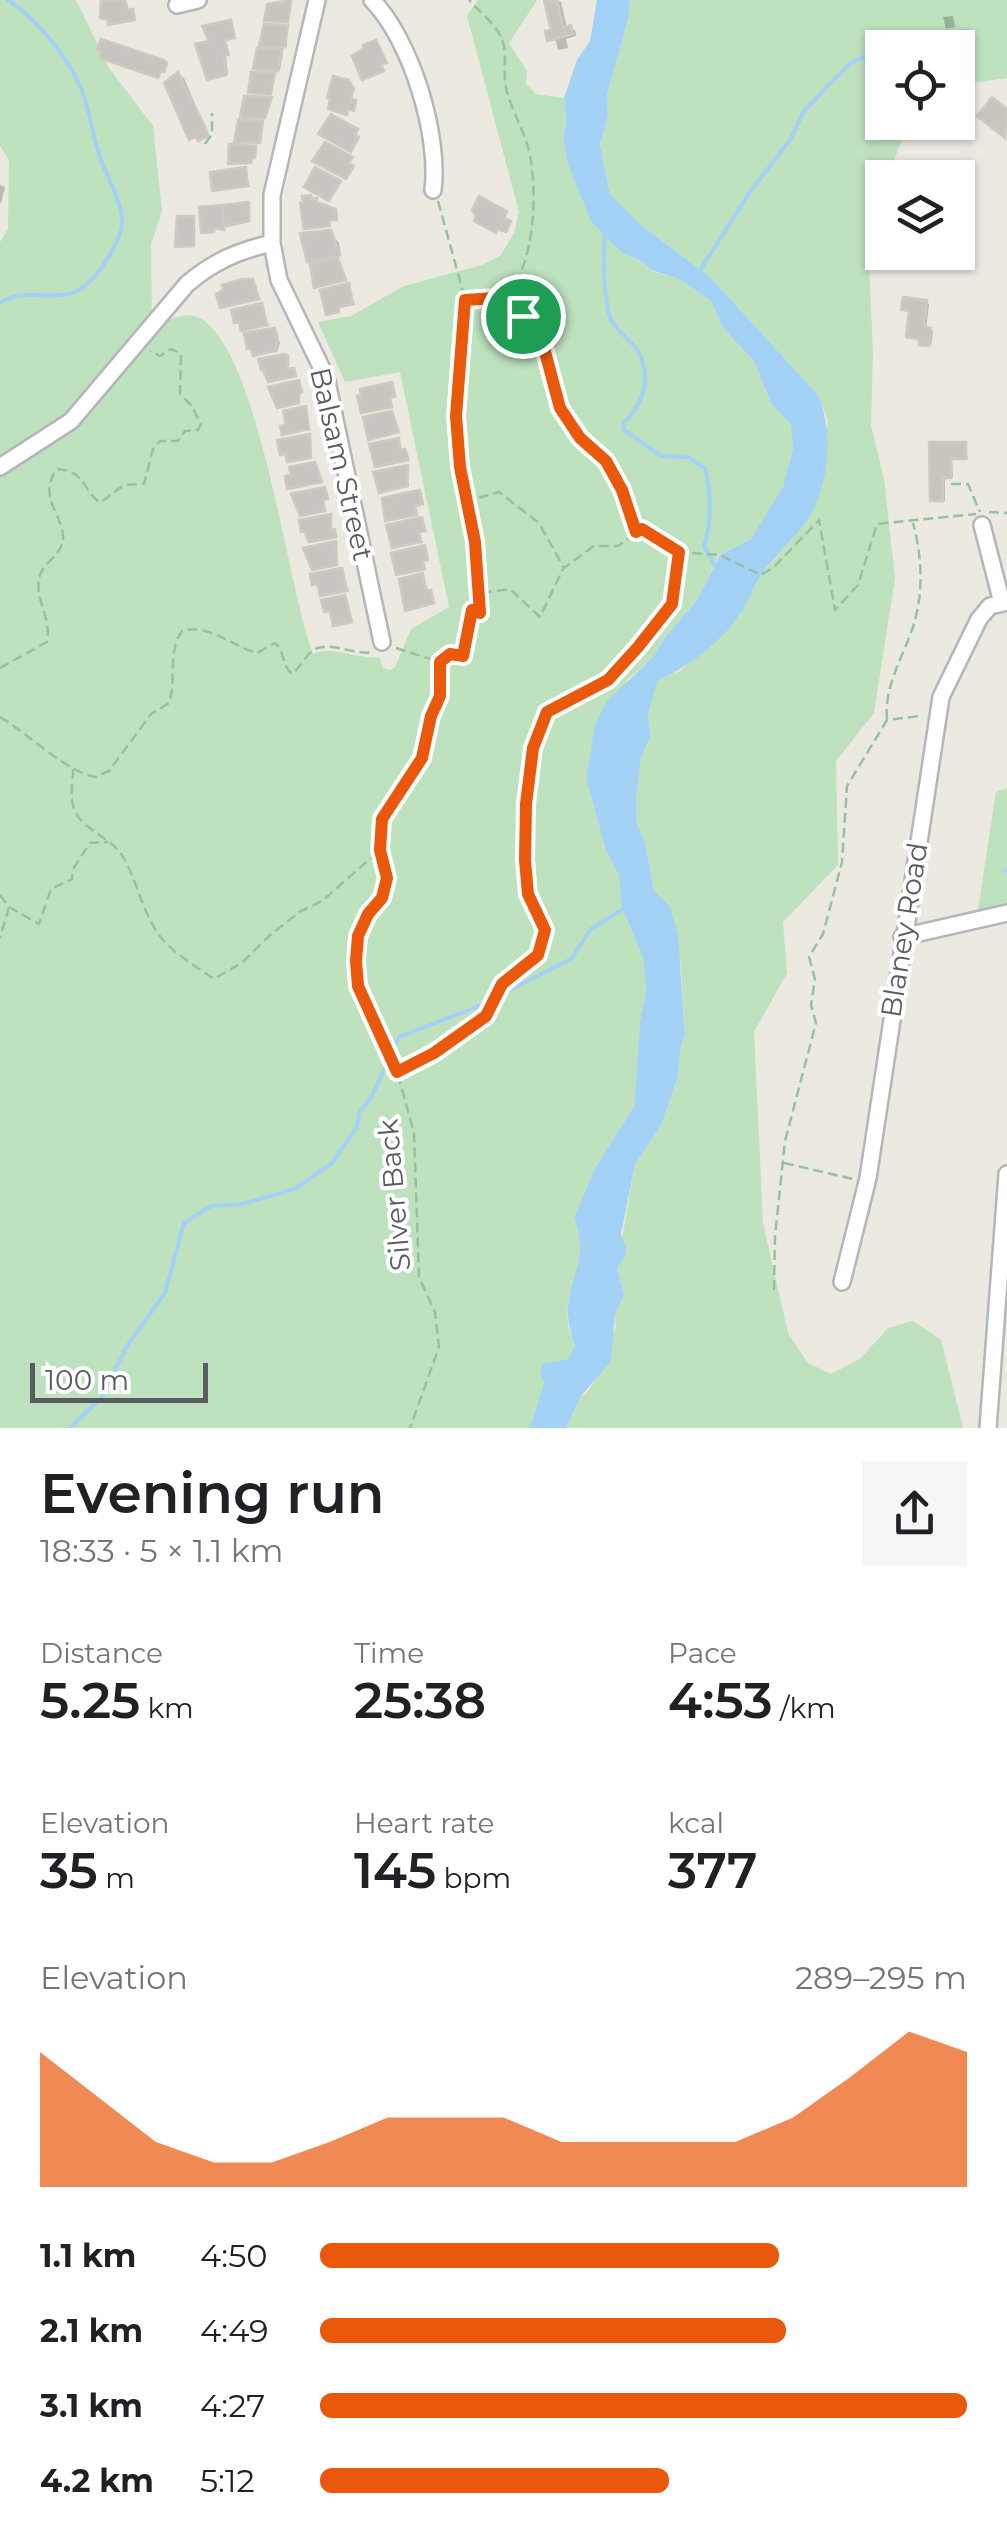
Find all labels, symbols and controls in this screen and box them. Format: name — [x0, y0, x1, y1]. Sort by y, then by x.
map controls — [865, 30, 975, 270]
button: locate — [865, 30, 975, 140]
button: layers — [865, 160, 975, 270]
pin — [481, 274, 566, 359]
icon: arrive — [496, 289, 551, 344]
street label: Balsam Street — [303, 364, 381, 564]
street label: Blaney Road — [873, 840, 935, 1020]
street label: Silver Back — [370, 1117, 418, 1272]
scale bar — [30, 1358, 208, 1402]
text: 100 m — [45, 1363, 129, 1397]
text: Evening run — [40, 1460, 385, 1527]
button: share — [862, 1461, 967, 1566]
text: 18:33 · 5 × 1.1 km — [40, 1531, 284, 1570]
text: Distance — [40, 1636, 163, 1670]
text: Time — [354, 1636, 424, 1670]
text: Pace — [668, 1636, 737, 1670]
text: 5.25 — [40, 1670, 140, 1731]
text: 25:38 — [354, 1670, 486, 1731]
text: 4:53 — [668, 1670, 773, 1731]
text: km — [140, 1691, 194, 1725]
text: /km — [773, 1691, 836, 1725]
text: Elevation — [40, 1806, 169, 1840]
text: Heart rate — [354, 1806, 495, 1840]
text: kcal — [668, 1806, 724, 1840]
text: 35 — [40, 1840, 98, 1901]
text: 145 — [354, 1840, 436, 1901]
text: 377 — [668, 1840, 757, 1901]
text: m — [98, 1861, 135, 1895]
text: bpm — [436, 1861, 511, 1895]
text: Elevation — [40, 1958, 188, 1997]
text: 289–295 m — [795, 1958, 967, 1997]
text: 1.1 km — [40, 2236, 136, 2275]
text: 4:50 — [200, 2236, 267, 2275]
text: 2.1 km — [40, 2311, 143, 2350]
text: 4:49 — [200, 2311, 269, 2350]
text: 3.1 km — [40, 2386, 143, 2425]
text: 4:27 — [200, 2386, 265, 2425]
text: 4.2 km — [40, 2461, 154, 2500]
text: 5:12 — [200, 2461, 255, 2500]

